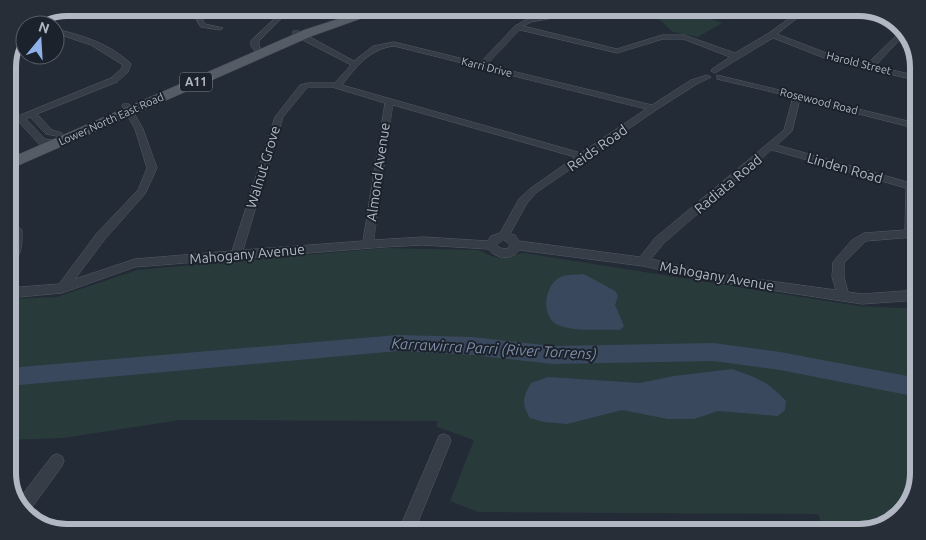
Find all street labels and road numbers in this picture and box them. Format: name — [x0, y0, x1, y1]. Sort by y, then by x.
street label: Harold Street — [825, 49, 893, 77]
street label: Karri Drive — [460, 55, 514, 79]
road number: A11 — [180, 72, 212, 91]
street label: Rosewood Road — [779, 86, 859, 116]
street label: Lower North East Road — [57, 90, 165, 148]
street label: Reids Road — [564, 121, 630, 175]
street label: Almond Avenue — [363, 122, 393, 222]
street label: Walnut Grove — [243, 124, 283, 210]
street label: Linden Road — [805, 150, 885, 186]
street label: Radiata Road — [691, 151, 765, 217]
street label: Mahogany Avenue — [189, 241, 305, 267]
street label: Mahogany Avenue — [659, 258, 775, 294]

